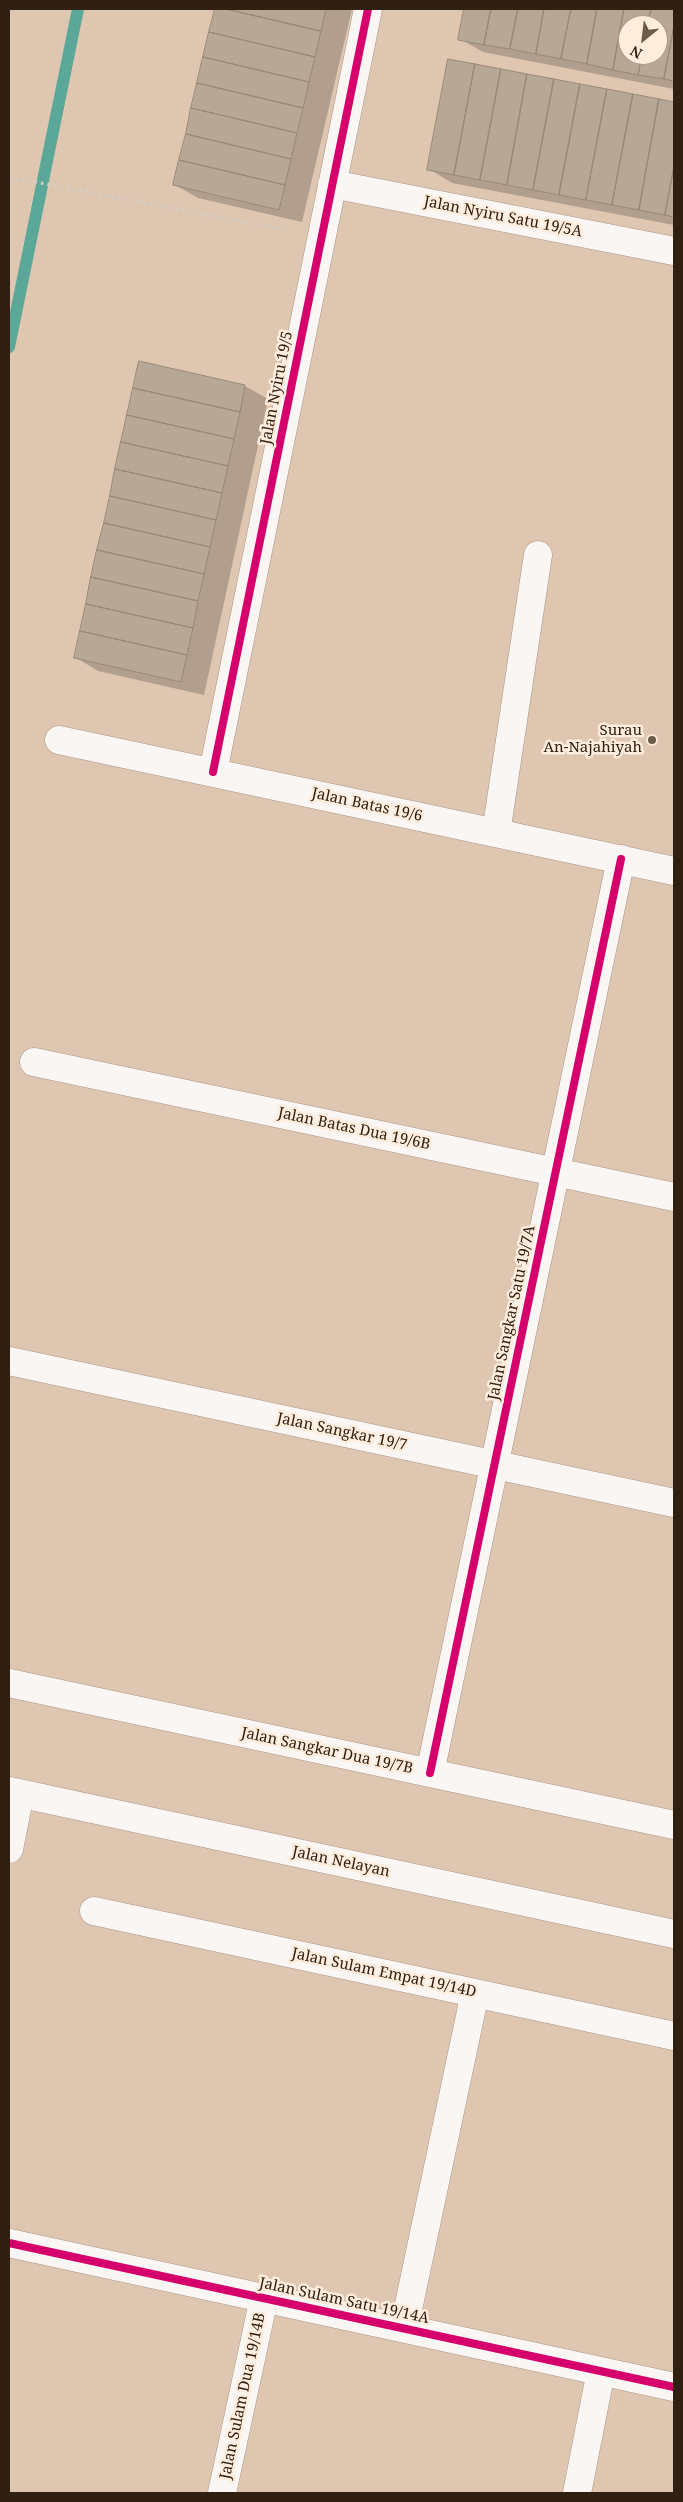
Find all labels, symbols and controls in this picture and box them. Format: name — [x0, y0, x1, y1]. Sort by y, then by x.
north arrow — [618, 15, 668, 65]
text: N — [627, 42, 645, 64]
street label: Jalan Nyiru Satu 19/5A — [422, 193, 584, 241]
street label: Jalan Nyiru 19/5 — [257, 330, 297, 446]
place label: Surau An-Najahiyah — [543, 722, 642, 757]
marker: Surau An-Najahiyah — [646, 734, 658, 746]
street label: Jalan Batas 19/6 — [310, 784, 424, 826]
street label: Jalan Batas Dua 19/6B — [276, 1104, 432, 1154]
street label: Jalan Sangkar Satu 19/7A — [485, 1224, 539, 1402]
street label: Jalan Sangkar 19/7 — [275, 1409, 409, 1455]
street label: Jalan Sangkar Dua 19/7B — [240, 1724, 414, 1778]
street label: Jalan Nelayan — [291, 1843, 391, 1881]
street label: Jalan Sulam Empat 19/14D — [290, 1945, 478, 2001]
street label: Jalan Sulam Satu 19/14A — [257, 2274, 431, 2328]
street label: Jalan Sulam Dua 19/14B — [217, 2311, 269, 2481]

